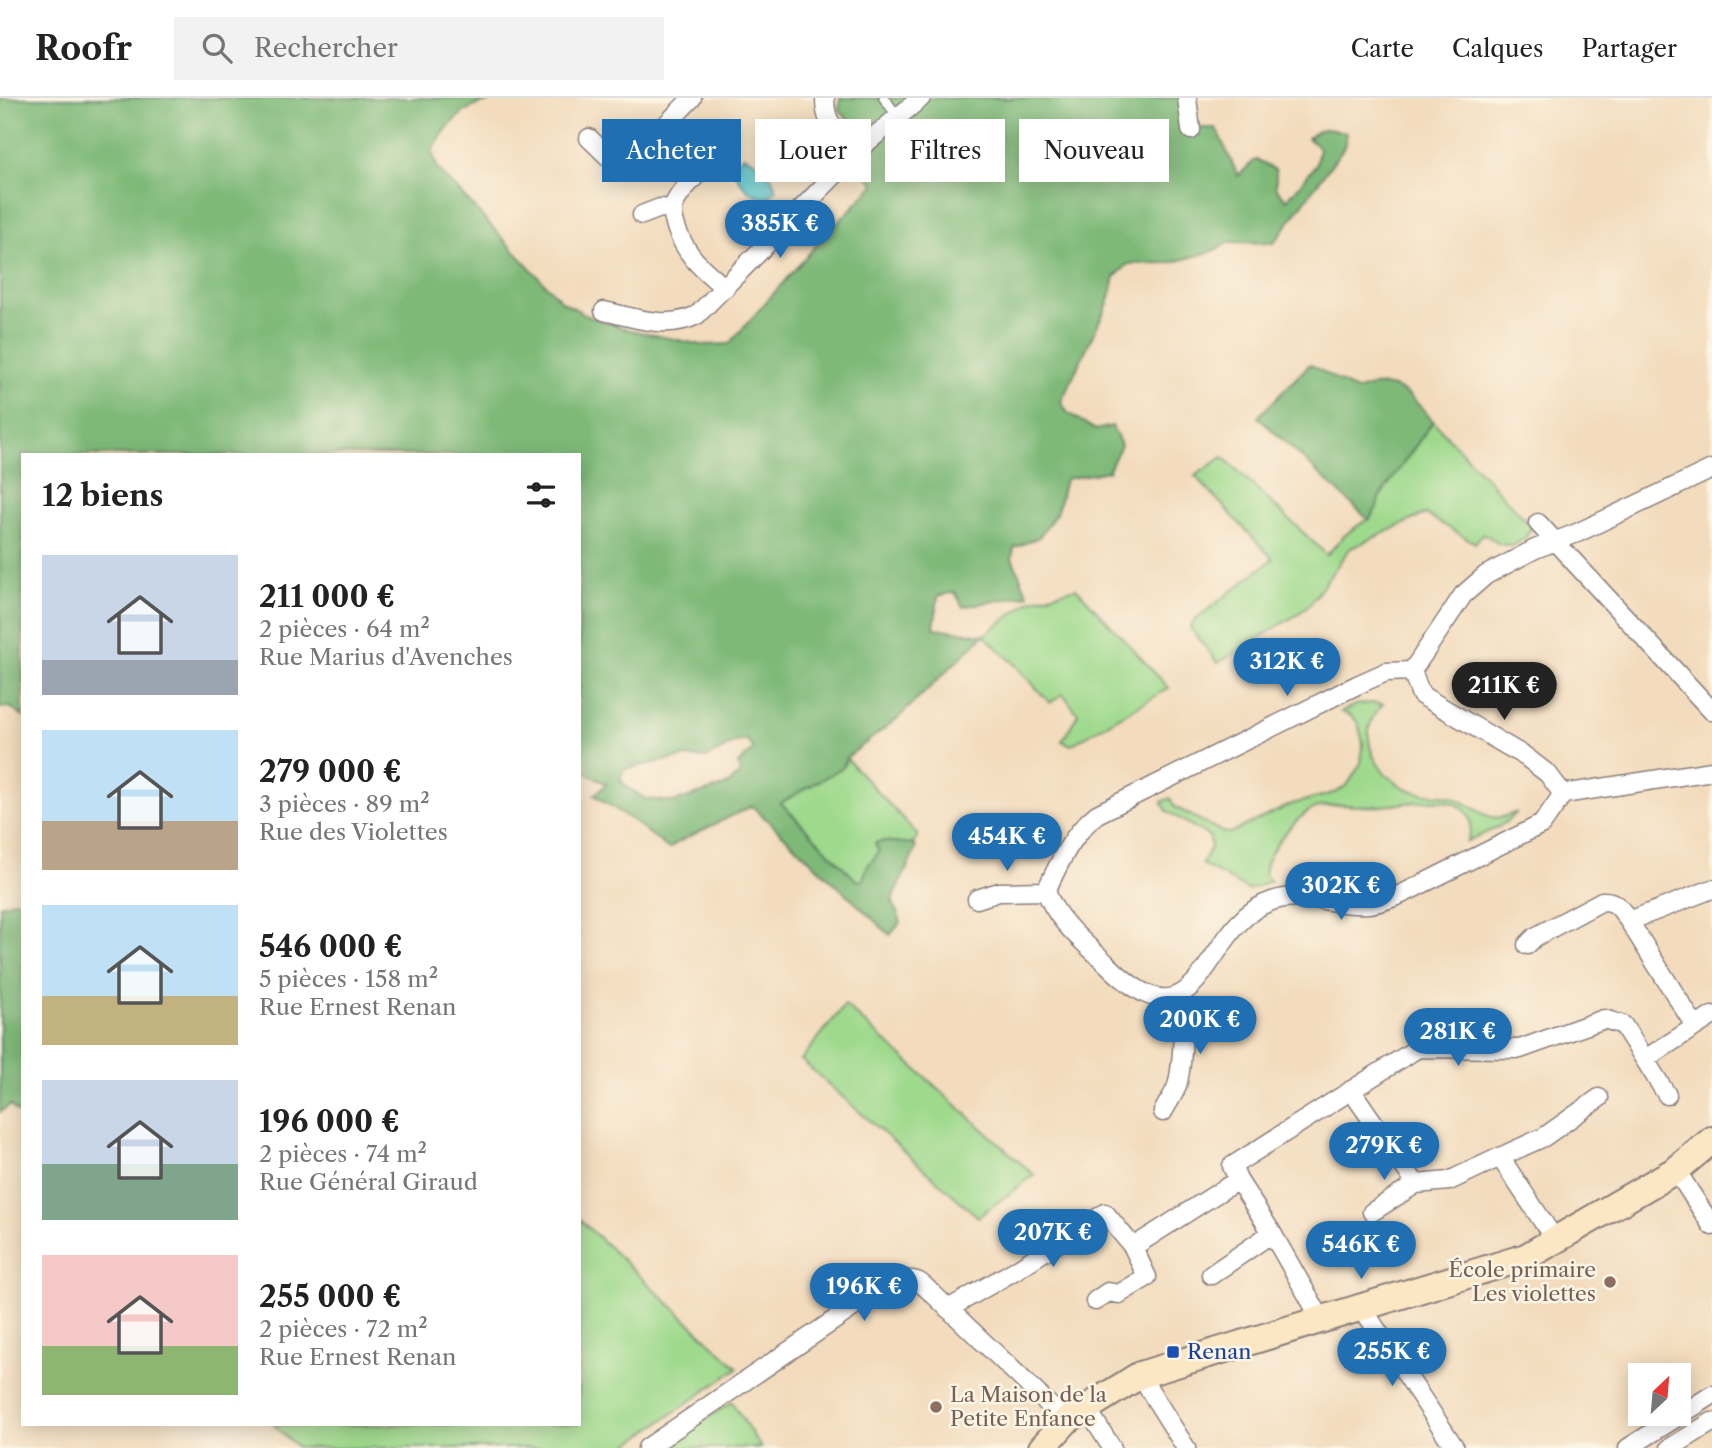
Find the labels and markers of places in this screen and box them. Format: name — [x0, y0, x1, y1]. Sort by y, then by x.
pin: 385K € — [723, 200, 837, 260]
pin: 312K € — [1230, 638, 1344, 698]
pin: 211K € — [1447, 662, 1561, 722]
pin: 454K € — [950, 814, 1064, 873]
pin: 302K € — [1284, 862, 1398, 922]
pin: 200K € — [1143, 996, 1257, 1056]
pin: 281K € — [1401, 1009, 1515, 1068]
pin: 279K € — [1327, 1122, 1441, 1182]
pin: 207K € — [996, 1210, 1110, 1269]
pin: 546K € — [1304, 1222, 1418, 1281]
place label: École primaire Les violettes — [1448, 1257, 1596, 1306]
pin: 196K € — [807, 1264, 921, 1323]
marker: École primaire Les violettes — [1602, 1274, 1618, 1290]
pin: 255K € — [1335, 1328, 1449, 1388]
place label: Renan — [1187, 1339, 1251, 1364]
marker: Renan — [1165, 1344, 1181, 1360]
place label: La Maison de la Petite Enfance — [950, 1382, 1108, 1431]
marker: La Maison de la Petite Enfance — [928, 1399, 944, 1415]

